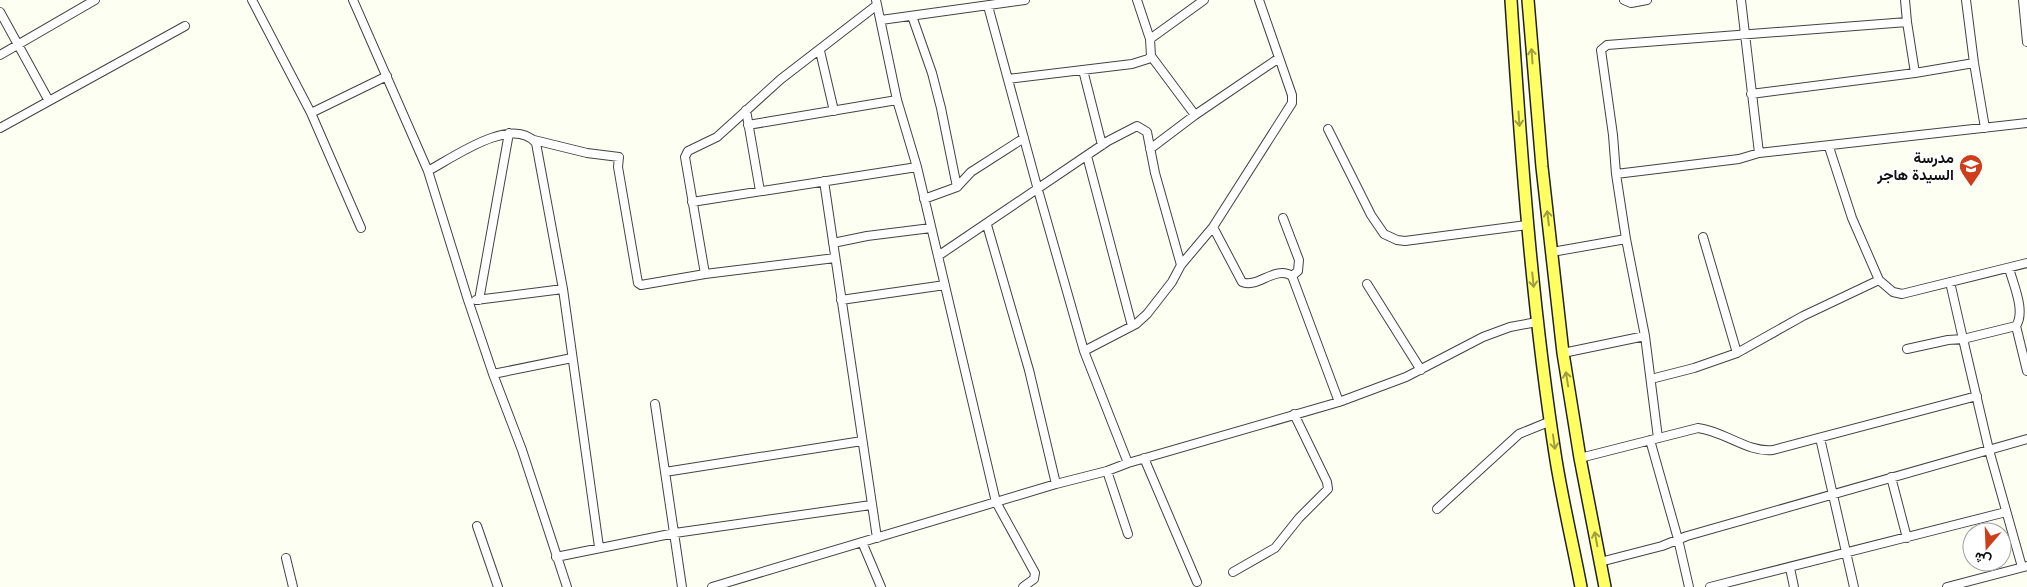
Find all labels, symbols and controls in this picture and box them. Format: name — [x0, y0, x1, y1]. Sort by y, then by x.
one-way arrow — [1527, 48, 1537, 64]
one-way arrow — [1514, 110, 1523, 126]
place label: مدرسة السيدة هاجر — [1876, 148, 1954, 184]
school or university icon: مدرسة السيدة هاجر — [1958, 153, 1984, 187]
one-way arrow — [1543, 210, 1553, 226]
one-way arrow — [1528, 272, 1538, 288]
one-way arrow — [1562, 372, 1572, 388]
one-way arrow — [1549, 433, 1559, 449]
north arrow — [1962, 522, 2012, 572]
one-way arrow — [1591, 532, 1600, 548]
text: ش — [1972, 548, 1994, 571]

